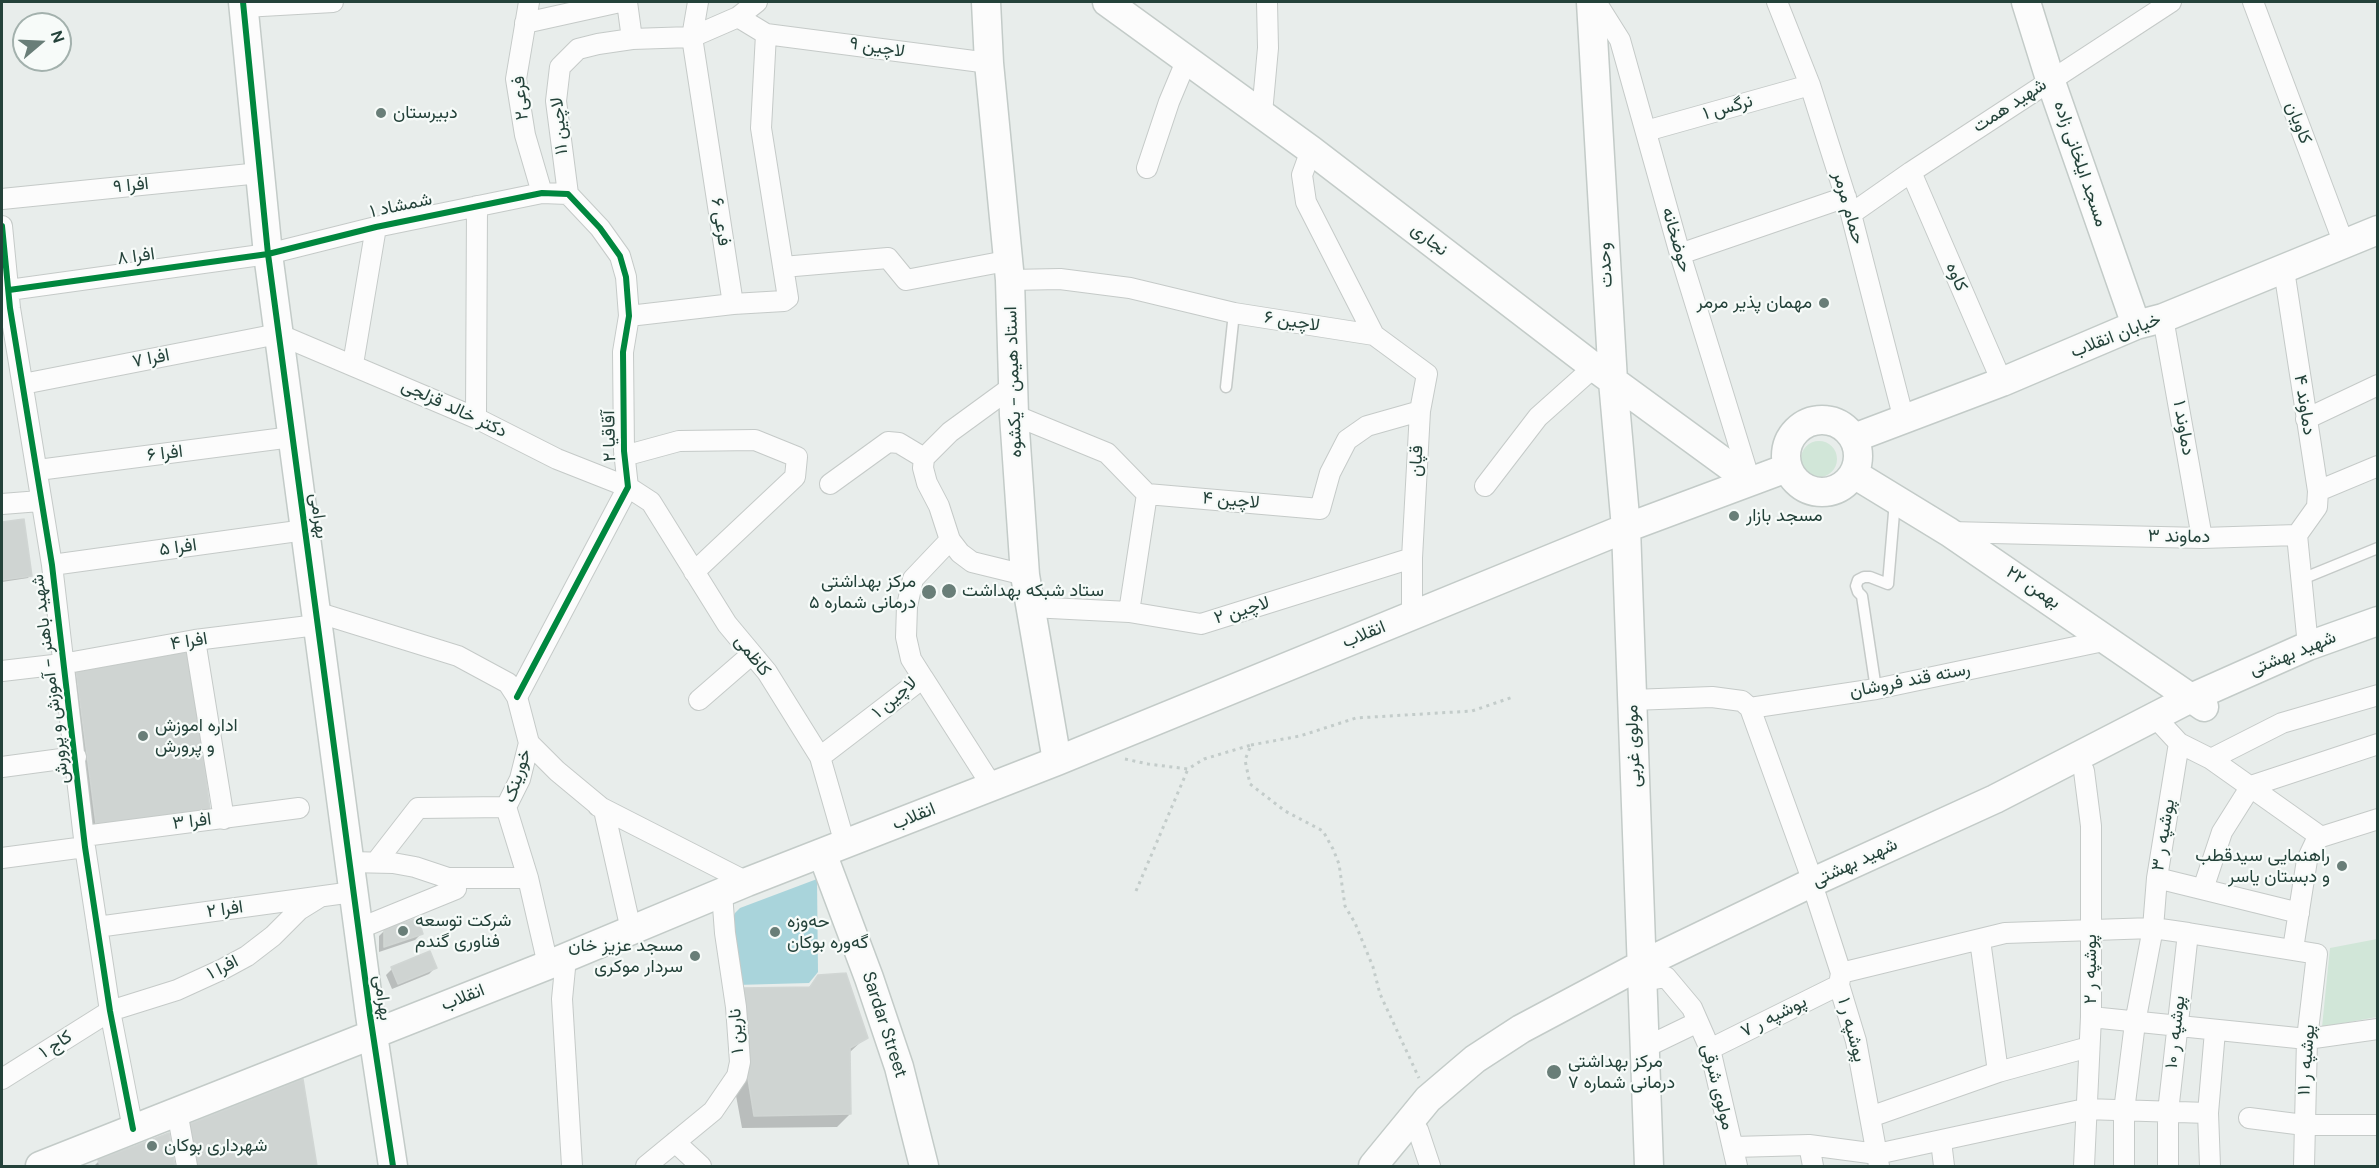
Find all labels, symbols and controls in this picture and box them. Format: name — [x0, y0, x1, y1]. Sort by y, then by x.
north arrow — [12, 12, 72, 72]
text: N — [46, 28, 69, 46]
street label: لاچین ۹ — [848, 33, 906, 63]
street label: شهید همت — [1969, 74, 2051, 138]
street label: فرعی۲ — [508, 75, 534, 121]
street label: نرگس ۱ — [1701, 91, 1755, 125]
street label: لاچین ۱۱ — [547, 96, 573, 156]
street label: مسجد ایلخانی زاده — [2048, 98, 2112, 230]
street label: کاویان — [2280, 99, 2316, 147]
place label: دبیرستان — [393, 102, 458, 124]
marker: دبیرستان — [374, 106, 388, 120]
street label: حمام مرمر — [1827, 169, 1869, 247]
street label: افرا ۹ — [112, 173, 150, 199]
street label: شمشاد ۱ — [368, 189, 434, 223]
street label: فرعی ۶ — [706, 196, 734, 248]
street label: حوضخانه — [1656, 205, 1696, 275]
street label: نجاری — [1406, 219, 1452, 261]
street label: وحدت — [1594, 242, 1618, 288]
street label: افرا ۸ — [116, 244, 156, 270]
street label: کاوه — [1940, 259, 1972, 295]
place label: مهمان پذیر مرمر — [1697, 292, 1812, 314]
marker: مهمان پذیر مرمر — [1817, 296, 1831, 310]
street label: استاد هیمن - یکشوه — [1001, 306, 1027, 458]
street label: لاچین ۶ — [1263, 307, 1321, 337]
street label: خیابان انقلاب — [2068, 309, 2164, 363]
street label: افرا ۷ — [130, 345, 172, 373]
street label: دماوند ۴ — [2289, 373, 2319, 437]
street label: دکتر خالد قزلجی — [398, 375, 510, 443]
street label: دماوند ۱ — [2168, 399, 2198, 457]
street label: آقاقیا ۲ — [599, 410, 621, 462]
street label: افرا ۶ — [146, 441, 184, 467]
street label: قپان — [1405, 445, 1429, 477]
street label: لاچین ۴ — [1201, 488, 1261, 514]
street label: بهرامی — [304, 492, 332, 540]
place label: مسجد بازار — [1746, 505, 1823, 527]
marker: مسجد بازار — [1727, 509, 1741, 523]
street label: دماوند ۳ — [2148, 526, 2210, 548]
street label: افرا ۵ — [158, 535, 198, 561]
street label: ۲۲ بهمن — [2002, 562, 2064, 614]
place label: مرکز بهداشتی درمانی شماره ۵ — [809, 571, 916, 614]
street label: شهید باهنر - آموزش و پرورش — [27, 573, 75, 785]
place label: ستاد شبکه بهداشت — [962, 580, 1104, 602]
marker: ستاد شبکه بهداشت — [940, 582, 958, 600]
marker: مرکز بهداشتی درمانی شماره ۵ — [920, 583, 938, 601]
street label: لاچین ۲ — [1212, 592, 1272, 630]
street label: انقلاب — [1339, 617, 1389, 653]
street label: شهید بهشتی — [2246, 627, 2340, 681]
street label: افرا ۴ — [169, 628, 209, 656]
street label: کاظمی — [729, 631, 775, 681]
street label: رسته قند فروشان — [1848, 659, 1972, 703]
street label: لاچین ۱ — [868, 673, 922, 723]
street label: مولوی غربی — [1622, 704, 1646, 788]
place label: اداره اموزش و پرورش — [155, 715, 238, 758]
marker: اداره اموزش و پرورش — [136, 729, 150, 743]
street label: خورینک — [499, 747, 537, 805]
street label: پوشپه ر ۳ — [2148, 798, 2180, 872]
street label: انقلاب — [889, 799, 939, 835]
street label: افرا ۳ — [171, 809, 213, 835]
street label: شهید بهشتی — [1809, 834, 1901, 892]
place label: راهنمایی سیدقطب و دبستان یاسر — [2195, 845, 2330, 888]
marker: راهنمایی سیدقطب و دبستان یاسر — [2335, 859, 2349, 873]
street label: افرا ۲ — [205, 897, 245, 923]
place label: شرکت توسعه فناوری گندم — [415, 910, 511, 952]
place label: حه‌وزه گه‌وره بوکان — [787, 911, 868, 954]
marker: شرکت توسعه فناوری گندم — [396, 924, 410, 938]
marker: حه‌وزه گه‌وره بوکان — [768, 925, 782, 939]
street label: پوشپه ر ۲ — [2080, 934, 2102, 1004]
place label: مسجد عزیز خان سردار موکری — [568, 935, 683, 978]
marker: مسجد عزیز خان سردار موکری — [688, 949, 702, 963]
street label: افرا ۱ — [204, 951, 242, 985]
street label: Sardar Street — [857, 969, 911, 1081]
street label: بهرامی — [368, 974, 396, 1022]
street label: انقلاب — [438, 980, 488, 1016]
street label: پوشپه ر ۷ — [1737, 991, 1811, 1043]
street label: پوشپه ر ۱۰ — [2161, 994, 2191, 1070]
street label: ۱ پوشپه ر — [1832, 996, 1870, 1064]
street label: نارین ۱ — [725, 1008, 749, 1054]
street label: پوشپه ر ۱۱ — [2294, 1024, 2320, 1096]
street label: کاج ۱ — [36, 1026, 76, 1064]
street label: مولوی شرقی — [1696, 1042, 1738, 1132]
place label: مرکز بهداشتی درمانی شماره ۷ — [1568, 1051, 1675, 1094]
marker: مرکز بهداشتی درمانی شماره ۷ — [1545, 1063, 1563, 1081]
place label: شهرداری بوکان — [164, 1135, 267, 1157]
marker: شهرداری بوکان — [145, 1139, 159, 1153]

